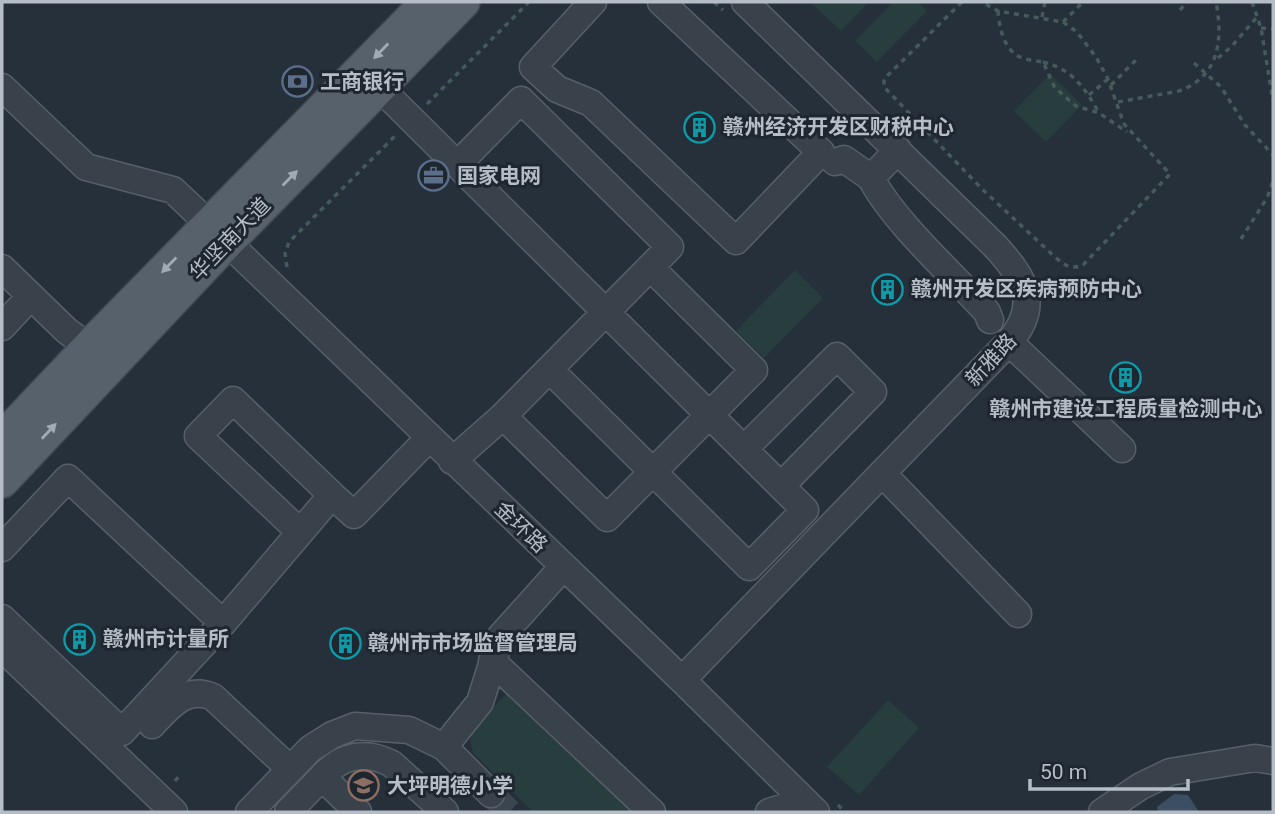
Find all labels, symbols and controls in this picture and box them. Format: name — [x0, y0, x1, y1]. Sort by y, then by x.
one-way arrow — [373, 42, 389, 59]
bank icon: 工商银行 — [280, 65, 314, 99]
place label: 工商银行 — [320, 70, 404, 94]
building icon: 赣州经济开发区财税中心 — [683, 110, 717, 144]
place label: 赣州经济开发区财税中心 — [723, 115, 954, 139]
office icon: 国家电网 — [417, 159, 451, 193]
place label: 国家电网 — [457, 164, 541, 188]
one-way arrow — [281, 170, 298, 186]
street label: 华坚南大道 — [185, 193, 275, 285]
one-way arrow — [161, 256, 177, 273]
building icon: 赣州开发区疾病预防中心 — [871, 272, 905, 306]
place label: 赣州开发区疾病预防中心 — [911, 277, 1142, 301]
street label: 新雅路 — [961, 329, 1021, 391]
building icon: 赣州市建设工程质量检测中心 — [1109, 360, 1143, 394]
place label: 赣州市建设工程质量检测中心 — [990, 397, 1263, 421]
one-way arrow — [40, 423, 56, 440]
street label: 金环路 — [490, 496, 552, 558]
building icon: 赣州市计量所 — [63, 622, 97, 656]
building icon: 赣州市市场监督管理局 — [328, 626, 362, 660]
place label: 赣州市计量所 — [103, 627, 229, 651]
place label: 赣州市市场监督管理局 — [368, 631, 578, 655]
scale bar — [1030, 748, 1188, 792]
text: 50 m — [1040, 760, 1087, 784]
school or university icon: 大坪明德小学 — [347, 769, 381, 803]
place label: 大坪明德小学 — [387, 774, 513, 798]

